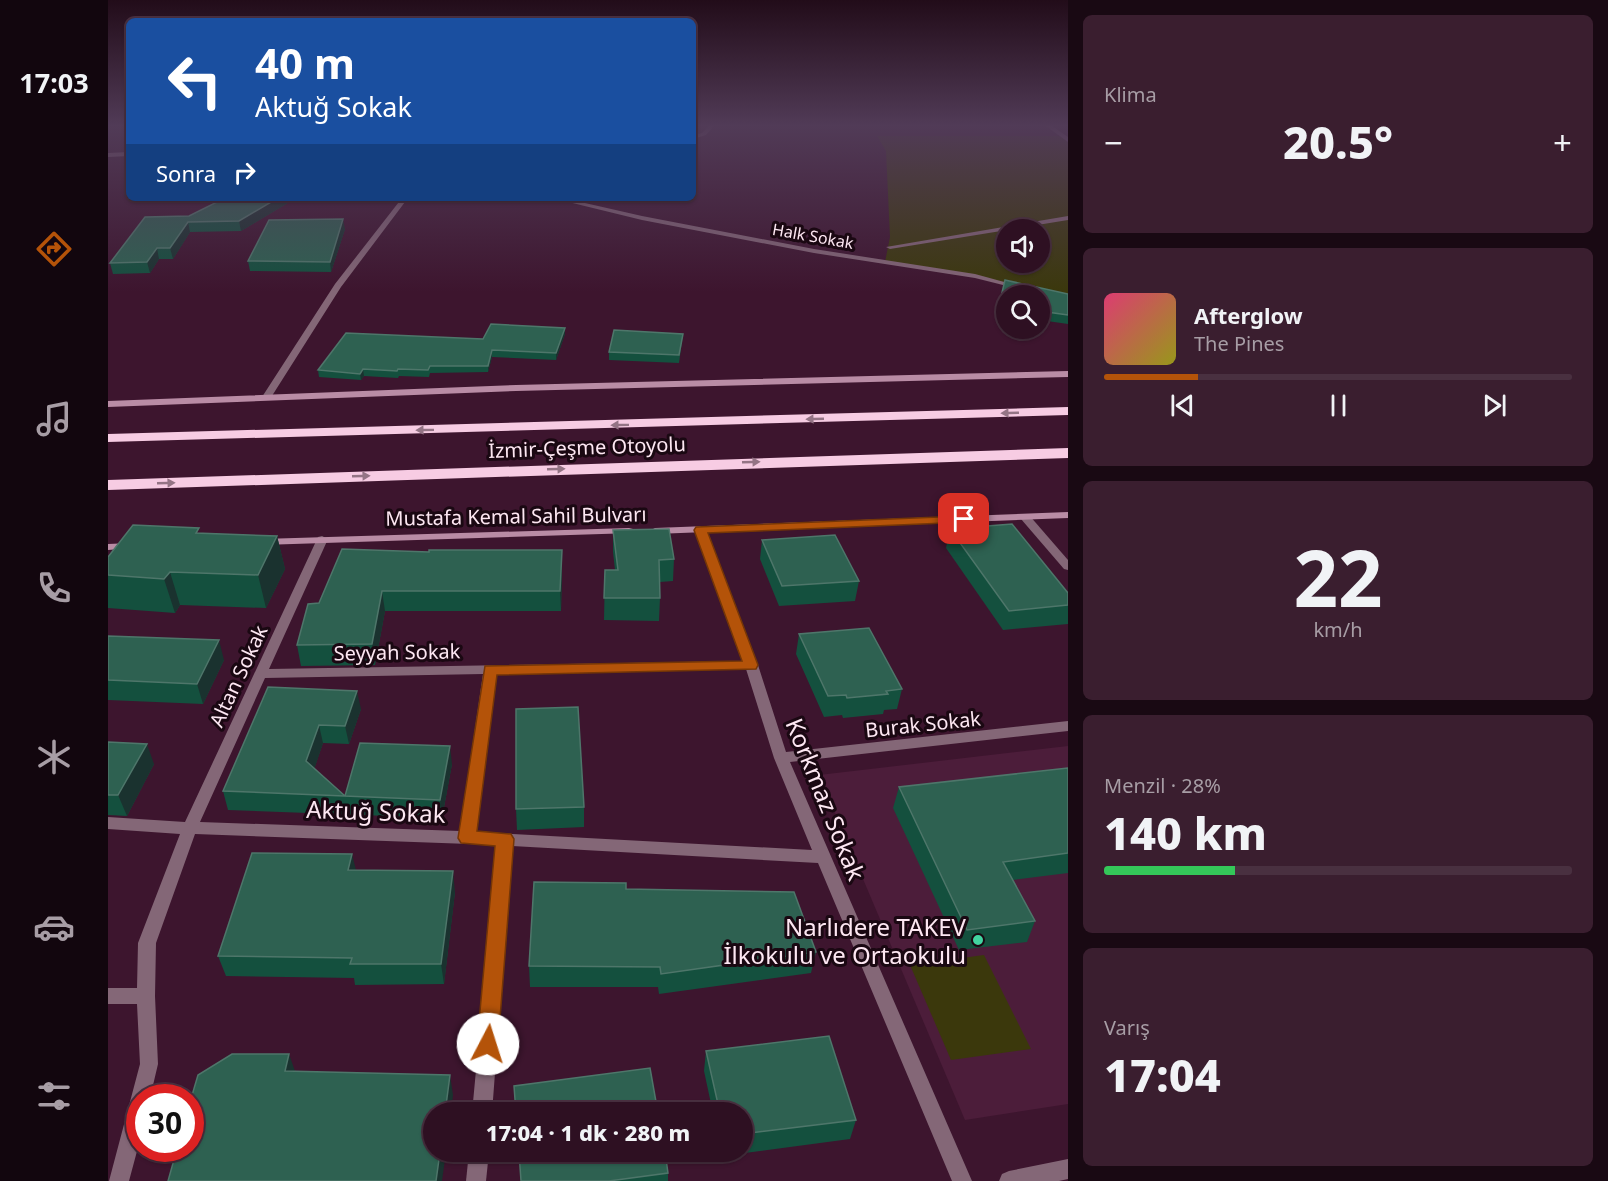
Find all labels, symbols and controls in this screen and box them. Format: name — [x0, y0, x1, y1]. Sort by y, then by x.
text: 40 m — [255, 34, 355, 91]
icon: left — [156, 42, 234, 120]
text: 17:03 — [19, 64, 89, 101]
text: Klima — [1104, 81, 1157, 108]
text: Aktuğ Sokak — [255, 88, 412, 125]
text: 20.5° — [1283, 111, 1393, 172]
text: − — [1104, 120, 1123, 165]
text: + — [1553, 120, 1572, 165]
icon: right — [228, 156, 261, 189]
text: Sonra — [156, 158, 216, 188]
street label: Halk Sokak — [771, 218, 856, 254]
map controls — [996, 219, 1050, 339]
button: sound — [996, 219, 1050, 273]
icon: directions — [33, 228, 75, 270]
button: search — [996, 285, 1050, 339]
text: Afterglow — [1194, 300, 1303, 330]
text: The Pines — [1194, 330, 1284, 357]
icon: previous — [1166, 389, 1199, 422]
icon: pause — [1322, 389, 1355, 422]
icon: next — [1478, 389, 1511, 422]
icon: music — [33, 398, 75, 440]
one-way arrow — [1000, 408, 1019, 418]
one-way arrow — [805, 415, 824, 424]
one-way arrow — [610, 420, 629, 430]
one-way arrow — [415, 425, 434, 434]
street label: İzmir-Çeşme Otoyolu — [488, 430, 686, 464]
one-way arrow — [742, 458, 761, 467]
one-way arrow — [547, 465, 566, 474]
one-way arrow — [352, 472, 371, 481]
one-way arrow — [157, 478, 176, 488]
pin — [938, 493, 989, 544]
street label: Mustafa Kemal Sahil Bulvarı — [385, 500, 647, 532]
icon: arrive — [947, 502, 980, 535]
text: 22 — [1293, 524, 1383, 630]
icon: phone — [33, 567, 75, 609]
text: km/h — [1313, 616, 1363, 643]
street label: Altan Sokak — [203, 620, 274, 731]
street label: Seyyah Sokak — [333, 637, 461, 667]
street label: Burak Sokak — [864, 704, 982, 743]
street label: Korkmaz Sokak — [778, 713, 874, 885]
icon: climate — [33, 736, 75, 778]
text: Menzil · 28% — [1104, 772, 1221, 799]
street label: Aktuğ Sokak — [306, 792, 446, 830]
text: 140 km — [1104, 802, 1267, 863]
icon: car — [33, 906, 75, 948]
place label: Narlıdere TAKEV İlkokulu ve Ortaokulu — [723, 910, 967, 971]
marker: Narlıdere TAKEV İlkokulu ve Ortaokulu — [971, 933, 985, 947]
position arrow — [456, 1012, 520, 1076]
text: Varış — [1104, 1014, 1150, 1041]
text: 17:04 — [1104, 1044, 1221, 1105]
icon: filters — [33, 1075, 75, 1117]
speed limit sign: 30 — [126, 1084, 204, 1162]
text: 17:04 · 1 dk · 280 m — [486, 1117, 690, 1147]

